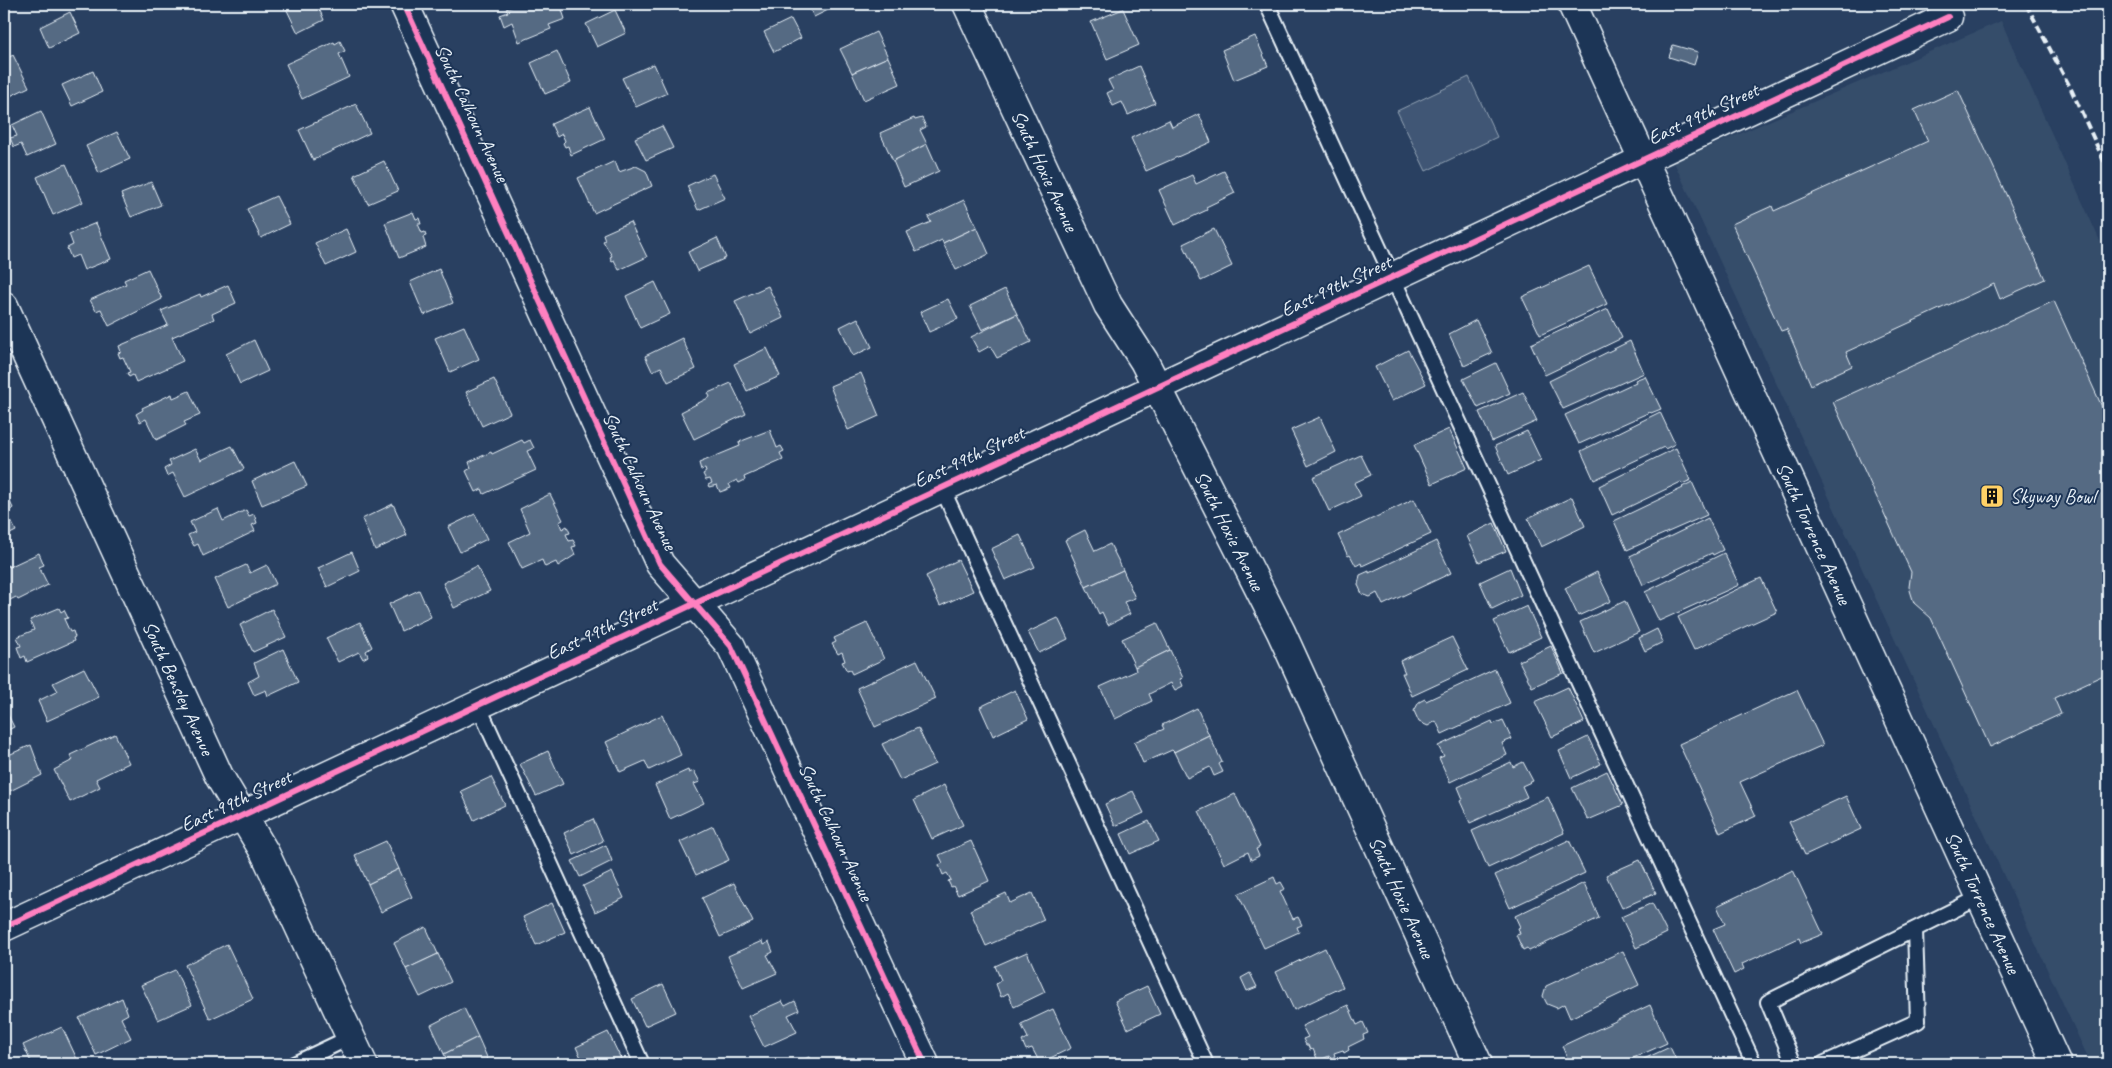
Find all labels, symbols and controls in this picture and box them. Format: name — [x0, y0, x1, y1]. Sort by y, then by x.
street label: South Calhoun Avenue — [429, 40, 515, 187]
street label: East 99th Street — [1644, 76, 1764, 151]
street label: South Hoxie Avenue — [1006, 106, 1085, 237]
street label: East 99th Street — [1277, 248, 1397, 323]
street label: South Calhoun Avenue — [597, 408, 683, 555]
street label: East 99th Street — [910, 419, 1030, 494]
street label: South Torrence Avenue — [1771, 458, 1858, 610]
street label: South Hoxie Avenue — [1189, 467, 1271, 596]
building icon: Skyway Bowl — [1979, 483, 2005, 509]
place label: Skyway Bowl — [2010, 484, 2099, 509]
street label: East 99th Street — [543, 591, 663, 666]
street label: South Bensley Avenue — [137, 617, 221, 760]
street label: South Calhoun Avenue — [793, 759, 879, 906]
street label: East 99th Street — [177, 763, 297, 838]
street label: South Torrence Avenue — [1940, 827, 2027, 979]
street label: South Hoxie Avenue — [1363, 832, 1441, 963]

